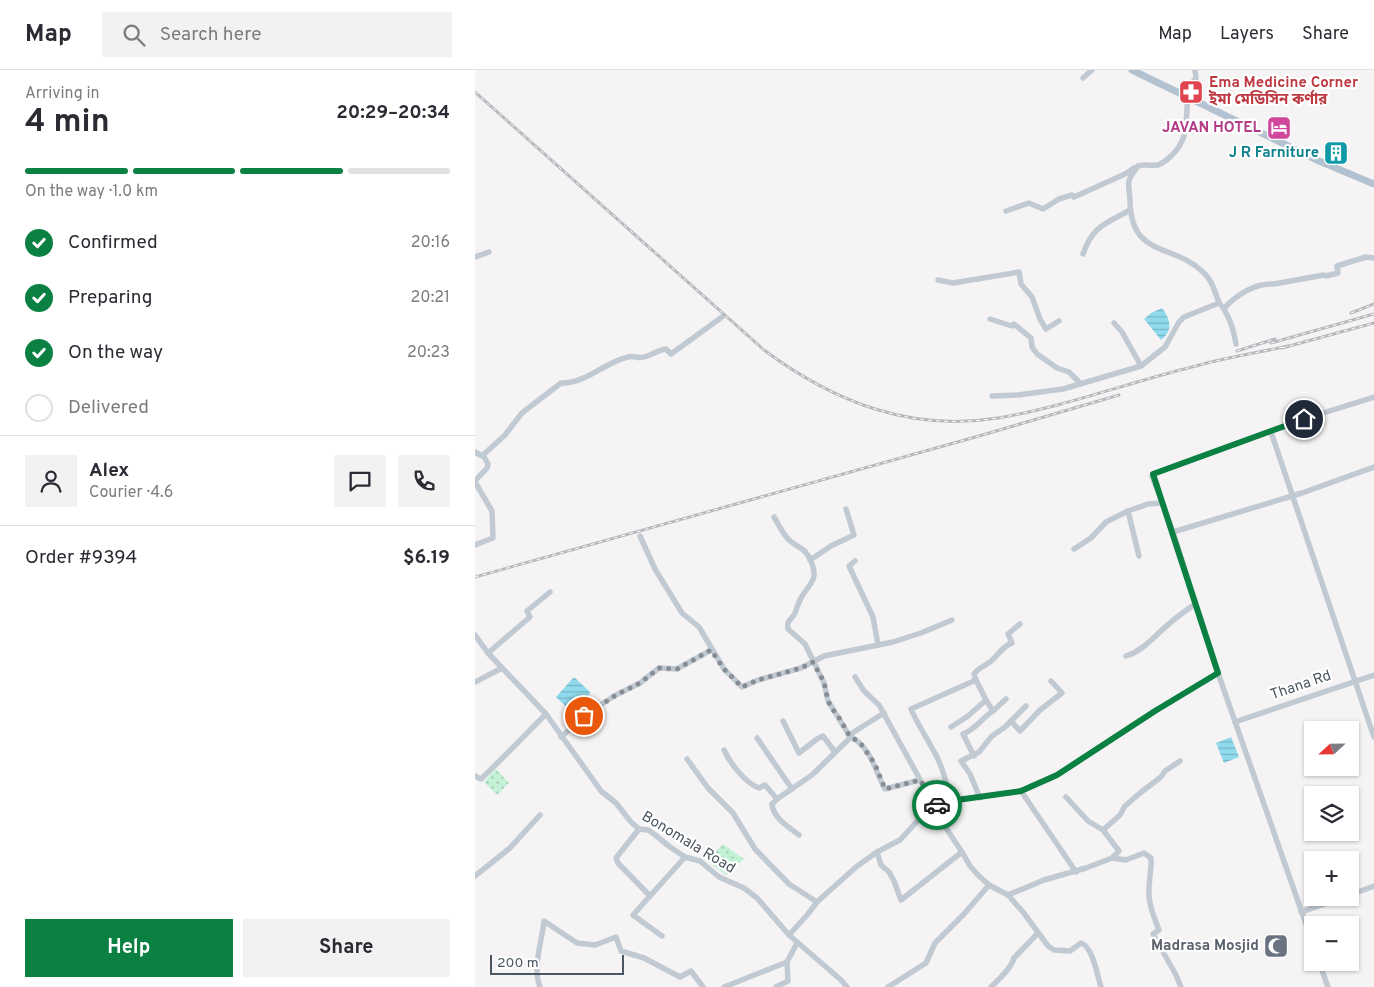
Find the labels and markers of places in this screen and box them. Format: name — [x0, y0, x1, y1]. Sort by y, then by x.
place label: Ema Medicine Corner ইমা মেডিসিন কর্ণার — [1208, 74, 1359, 110]
pharmacy icon: Ema Medicine Corner ইমা মেডিসিন কর্ণার — [1178, 79, 1204, 105]
hotel icon: JAVAN HOTEL — [1266, 115, 1292, 141]
place label: JAVAN HOTEL — [1162, 119, 1262, 138]
building icon: J R Farniture — [1323, 140, 1349, 166]
place label: J R Farniture — [1229, 144, 1319, 163]
pin — [1283, 398, 1325, 440]
pin — [563, 695, 605, 737]
mosque icon: Madrasa Mosjid — [1263, 933, 1289, 959]
place label: Madrasa Mosjid — [1151, 937, 1259, 956]

